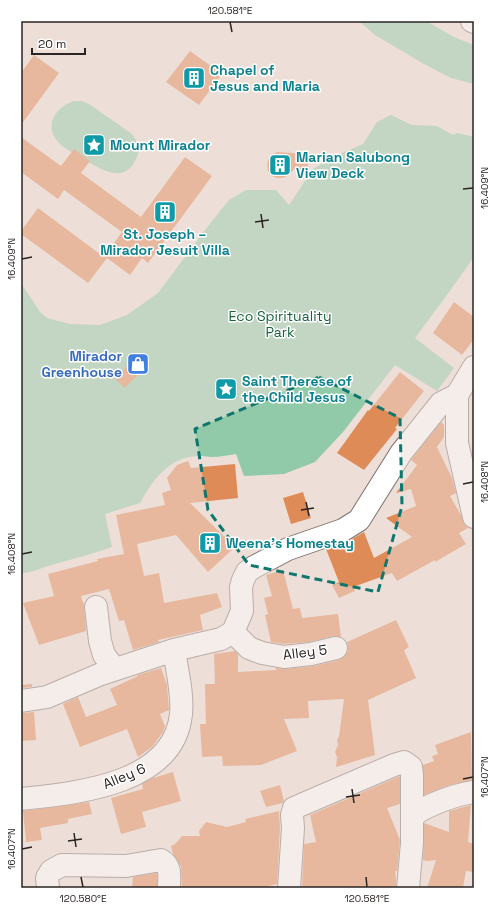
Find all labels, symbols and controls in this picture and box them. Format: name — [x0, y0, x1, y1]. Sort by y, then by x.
text: 120.581°E — [208, 4, 253, 17]
scale bar — [32, 30, 85, 56]
text: 20 m — [38, 36, 66, 52]
place label: Chapel of Jesus and Maria — [210, 61, 320, 95]
building icon: Chapel of Jesus and Maria — [181, 65, 207, 91]
place icon: Mount Mirador — [81, 132, 107, 158]
place label: Mount Mirador — [110, 136, 211, 154]
place label: Marian Salubong View Deck — [296, 148, 410, 182]
building icon: Marian Salubong View Deck — [267, 152, 293, 178]
text: 16.409°N — [478, 167, 491, 209]
building icon: St. Joseph – Mirador Jesuit Villa — [152, 199, 178, 225]
place label: St. Joseph – Mirador Jesuit Villa — [100, 225, 230, 259]
text: 16.409°N — [5, 238, 18, 280]
park label: Eco Spirituality Park — [228, 307, 332, 341]
place label: Mirador Greenhouse — [41, 347, 122, 381]
shop icon: Mirador Greenhouse — [125, 351, 151, 377]
place label: Saint Therese of the Child Jesus — [242, 372, 352, 406]
place icon: Saint Therese of the Child Jesus — [213, 376, 239, 402]
text: 16.408°N — [478, 461, 491, 503]
building icon: Weena's Homestay — [197, 530, 223, 556]
text: 16.408°N — [5, 533, 18, 575]
place label: Weena's Homestay — [226, 534, 354, 552]
street label: Alley 5 — [282, 640, 328, 664]
text: 16.407°N — [478, 756, 491, 798]
street label: Alley 6 — [100, 759, 148, 793]
text: 16.407°N — [5, 828, 18, 870]
text: 120.580°E — [59, 892, 107, 905]
text: 120.581°E — [345, 892, 390, 905]

